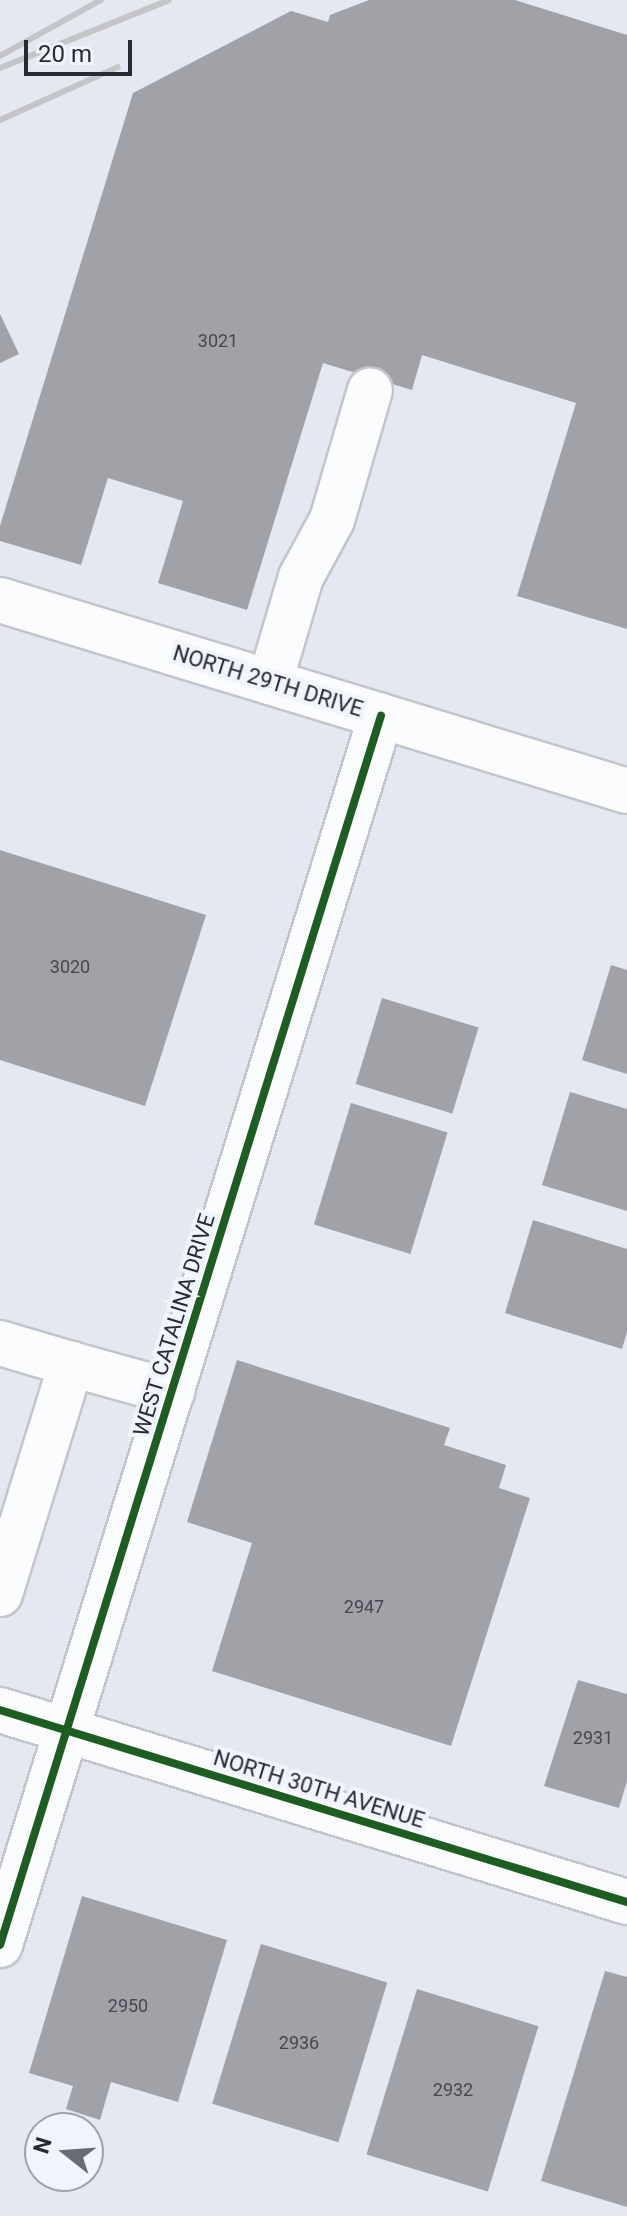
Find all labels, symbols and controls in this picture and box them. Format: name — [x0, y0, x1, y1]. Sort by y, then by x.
scale bar — [28, 24, 136, 74]
text: 20 m — [38, 40, 92, 68]
house number: 3021 — [198, 330, 238, 352]
street label: NORTH 29TH DRIVE — [170, 640, 366, 722]
house number: 3020 — [50, 956, 90, 978]
street label: WEST CATALINA DRIVE — [128, 1210, 220, 1440]
house number: 2947 — [344, 1596, 384, 1618]
house number: 2931 — [573, 1727, 613, 1749]
street label: NORTH 30TH AVENUE — [210, 1744, 428, 1834]
house number: 2950 — [108, 1995, 148, 2017]
house number: 2936 — [279, 2032, 319, 2054]
house number: 2932 — [433, 2079, 473, 2101]
north arrow — [24, 2112, 104, 2192]
text: N — [28, 2134, 57, 2157]

